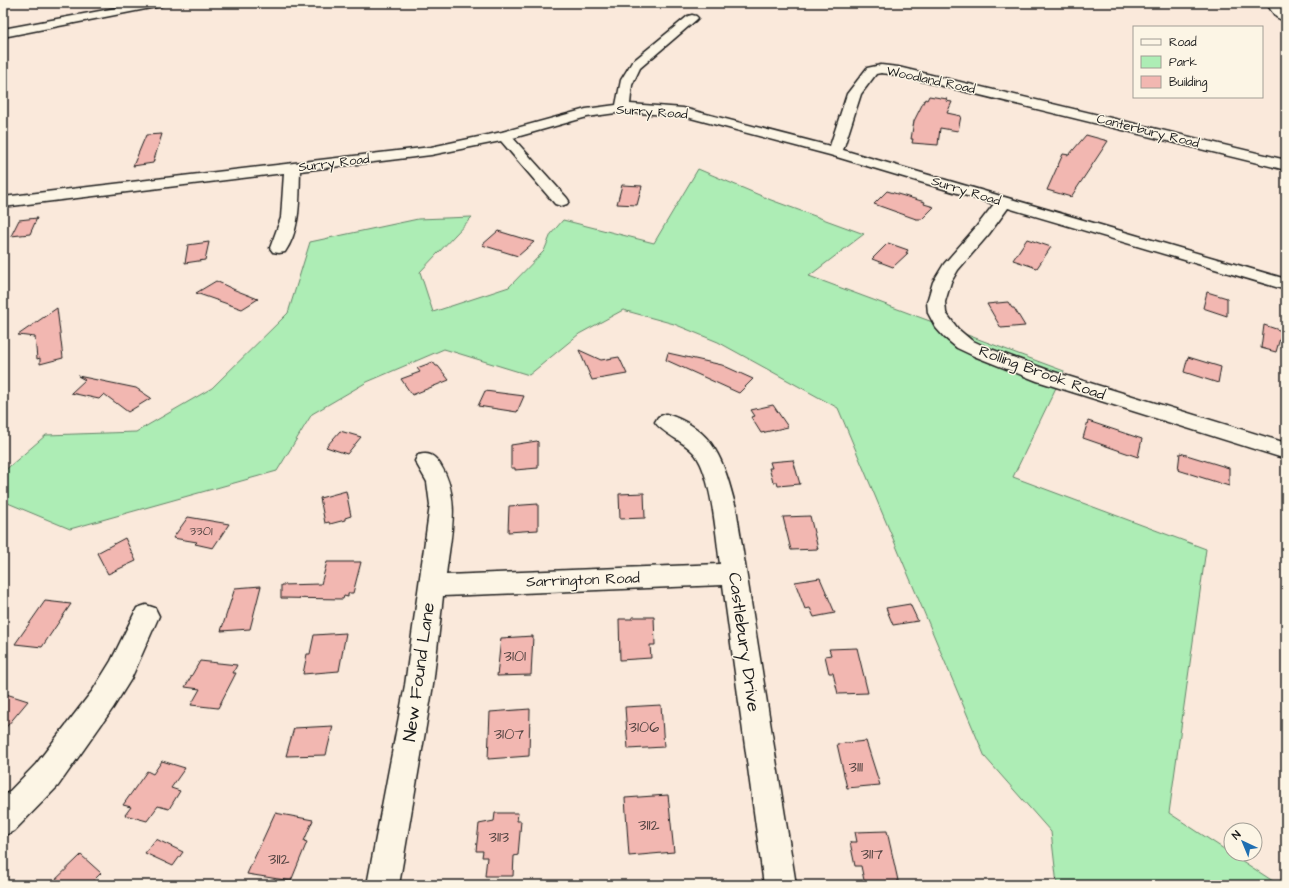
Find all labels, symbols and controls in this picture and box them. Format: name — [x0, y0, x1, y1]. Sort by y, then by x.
legend — [1133, 26, 1263, 98]
text: Road — [1169, 34, 1197, 51]
text: Park — [1169, 54, 1197, 71]
street label: Woodland Road — [885, 62, 977, 98]
text: Building — [1169, 74, 1207, 92]
street label: Surry Road — [616, 101, 689, 124]
street label: Canterbury Road — [1095, 110, 1201, 153]
street label: Surry Road — [297, 150, 371, 177]
street label: Surry Road — [929, 172, 1003, 211]
street label: Rolling Brook Road — [976, 340, 1108, 407]
house number: 3301 — [189, 522, 213, 540]
street label: Sarrington Road — [526, 568, 641, 593]
street label: Castlebury Drive — [721, 571, 766, 714]
street label: New Found Lane — [397, 601, 441, 743]
house number: 3101 — [504, 645, 526, 667]
house number: 3106 — [629, 716, 659, 738]
house number: 3107 — [494, 723, 524, 745]
house number: 3111 — [849, 756, 863, 778]
house number: 3112 — [638, 814, 660, 836]
north arrow — [1223, 822, 1263, 862]
house number: 3113 — [489, 826, 509, 848]
text: N — [1229, 827, 1244, 843]
house number: 3117 — [861, 843, 883, 865]
house number: 3112 — [268, 848, 290, 870]

